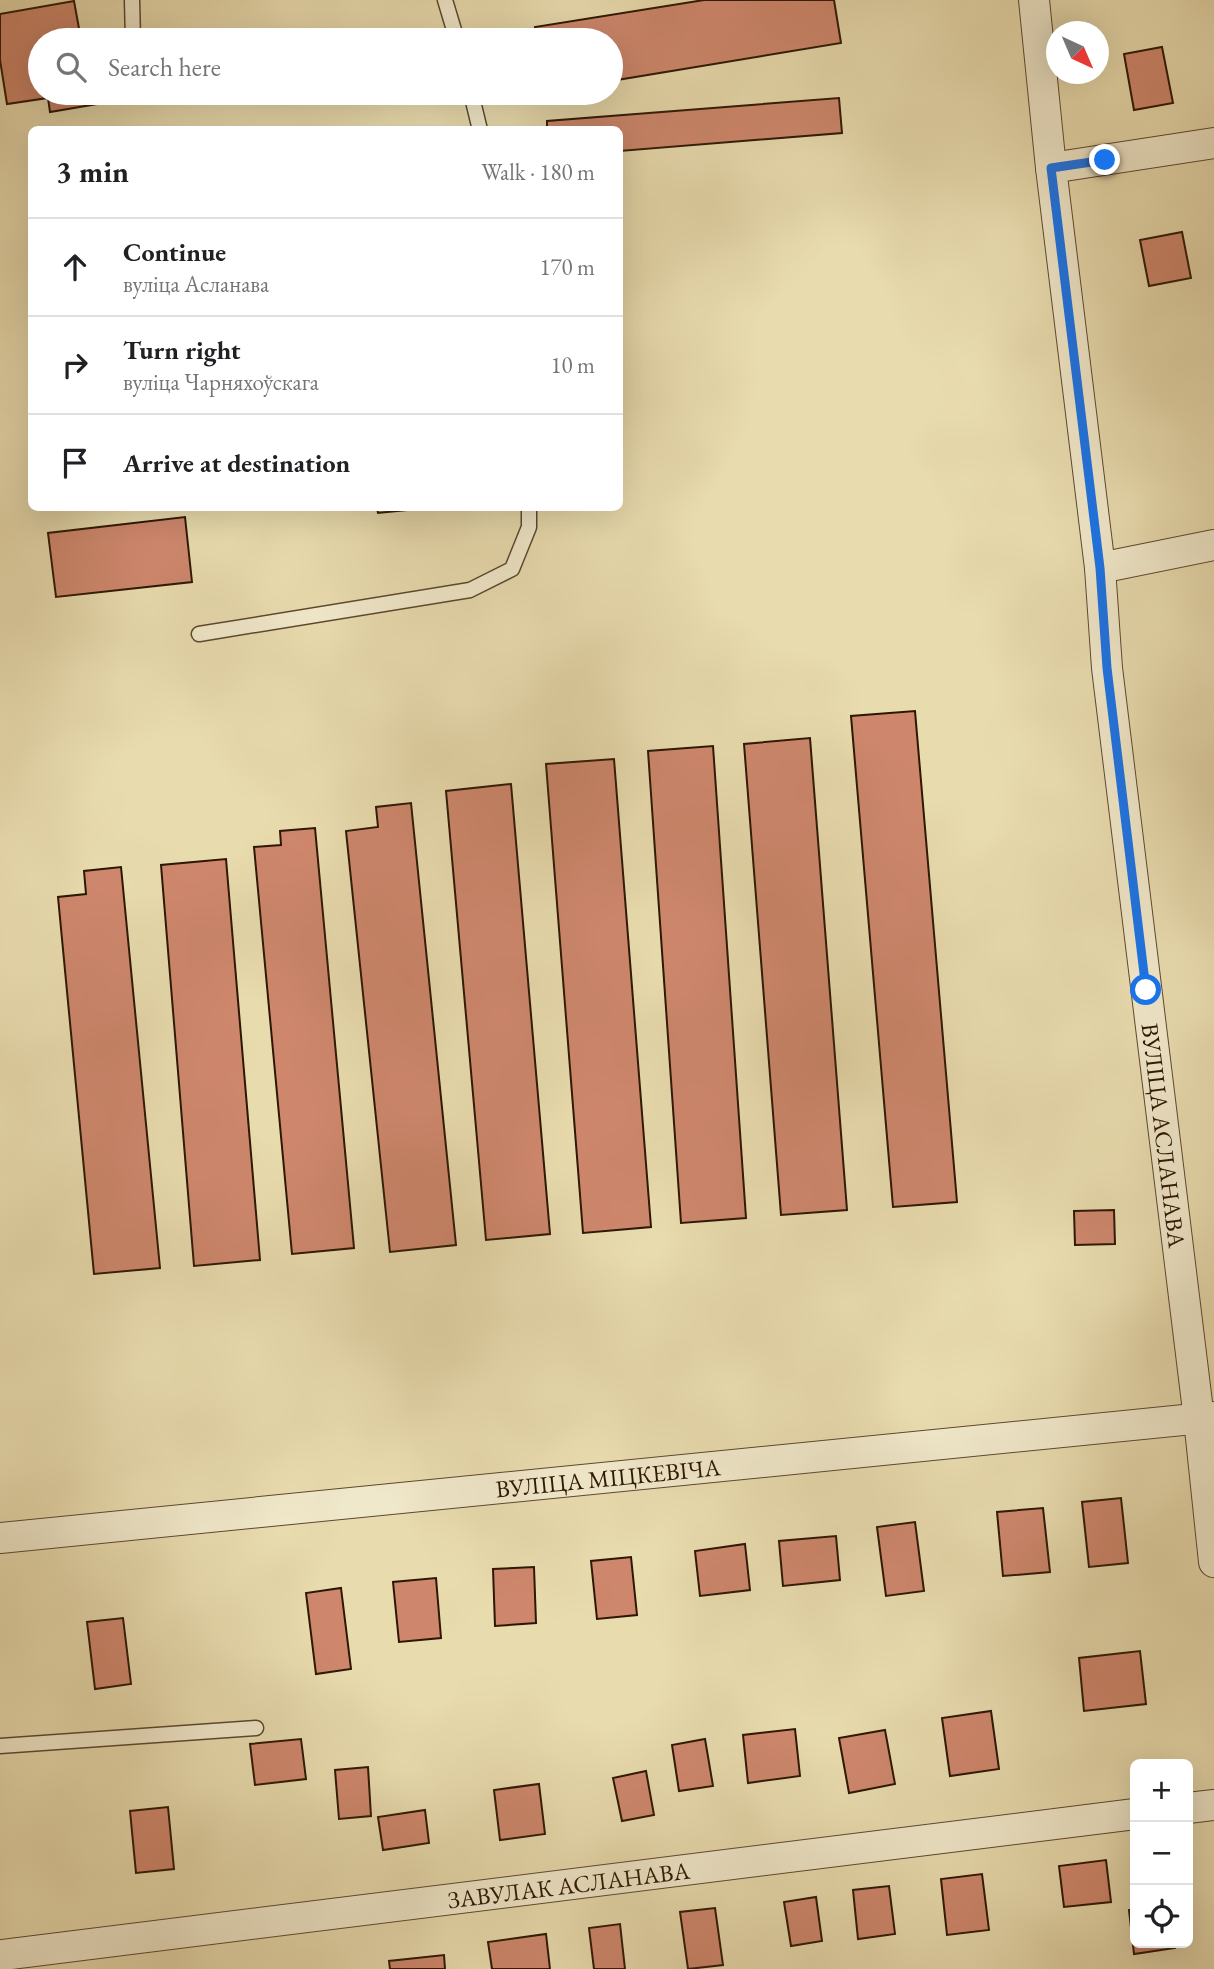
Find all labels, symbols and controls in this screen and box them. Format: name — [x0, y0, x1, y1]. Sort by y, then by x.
north arrow — [1046, 21, 1109, 84]
search box — [28, 28, 623, 105]
icon: search — [52, 48, 90, 86]
text: Search here — [108, 50, 221, 84]
route end — [1089, 144, 1120, 175]
text: 3 min — [56, 152, 129, 191]
text: Walk · 180 m — [481, 157, 595, 187]
text: Continue — [123, 235, 226, 269]
icon: ahead — [56, 248, 94, 286]
text: 170 m — [539, 252, 595, 282]
text: вуліца Асланава — [123, 269, 269, 299]
text: Turn right — [123, 333, 241, 367]
icon: right — [56, 346, 94, 384]
text: 10 m — [550, 350, 595, 380]
text: вуліца Чарняхоўскага — [123, 367, 319, 397]
icon: arrive — [56, 444, 94, 482]
text: Arrive at destination — [123, 446, 350, 480]
route start — [1130, 974, 1161, 1005]
street label: ВУЛІЦА АСЛАНАВА — [1135, 1021, 1193, 1250]
street label: ВУЛІЦА МІЦКЕВІЧА — [494, 1451, 722, 1504]
map controls — [1130, 1759, 1193, 1948]
button: + — [1130, 1759, 1193, 1822]
button: − — [1130, 1822, 1193, 1885]
street label: ЗАВУЛАК АСЛАНАВА — [446, 1854, 692, 1915]
button: locate — [1130, 1885, 1193, 1948]

